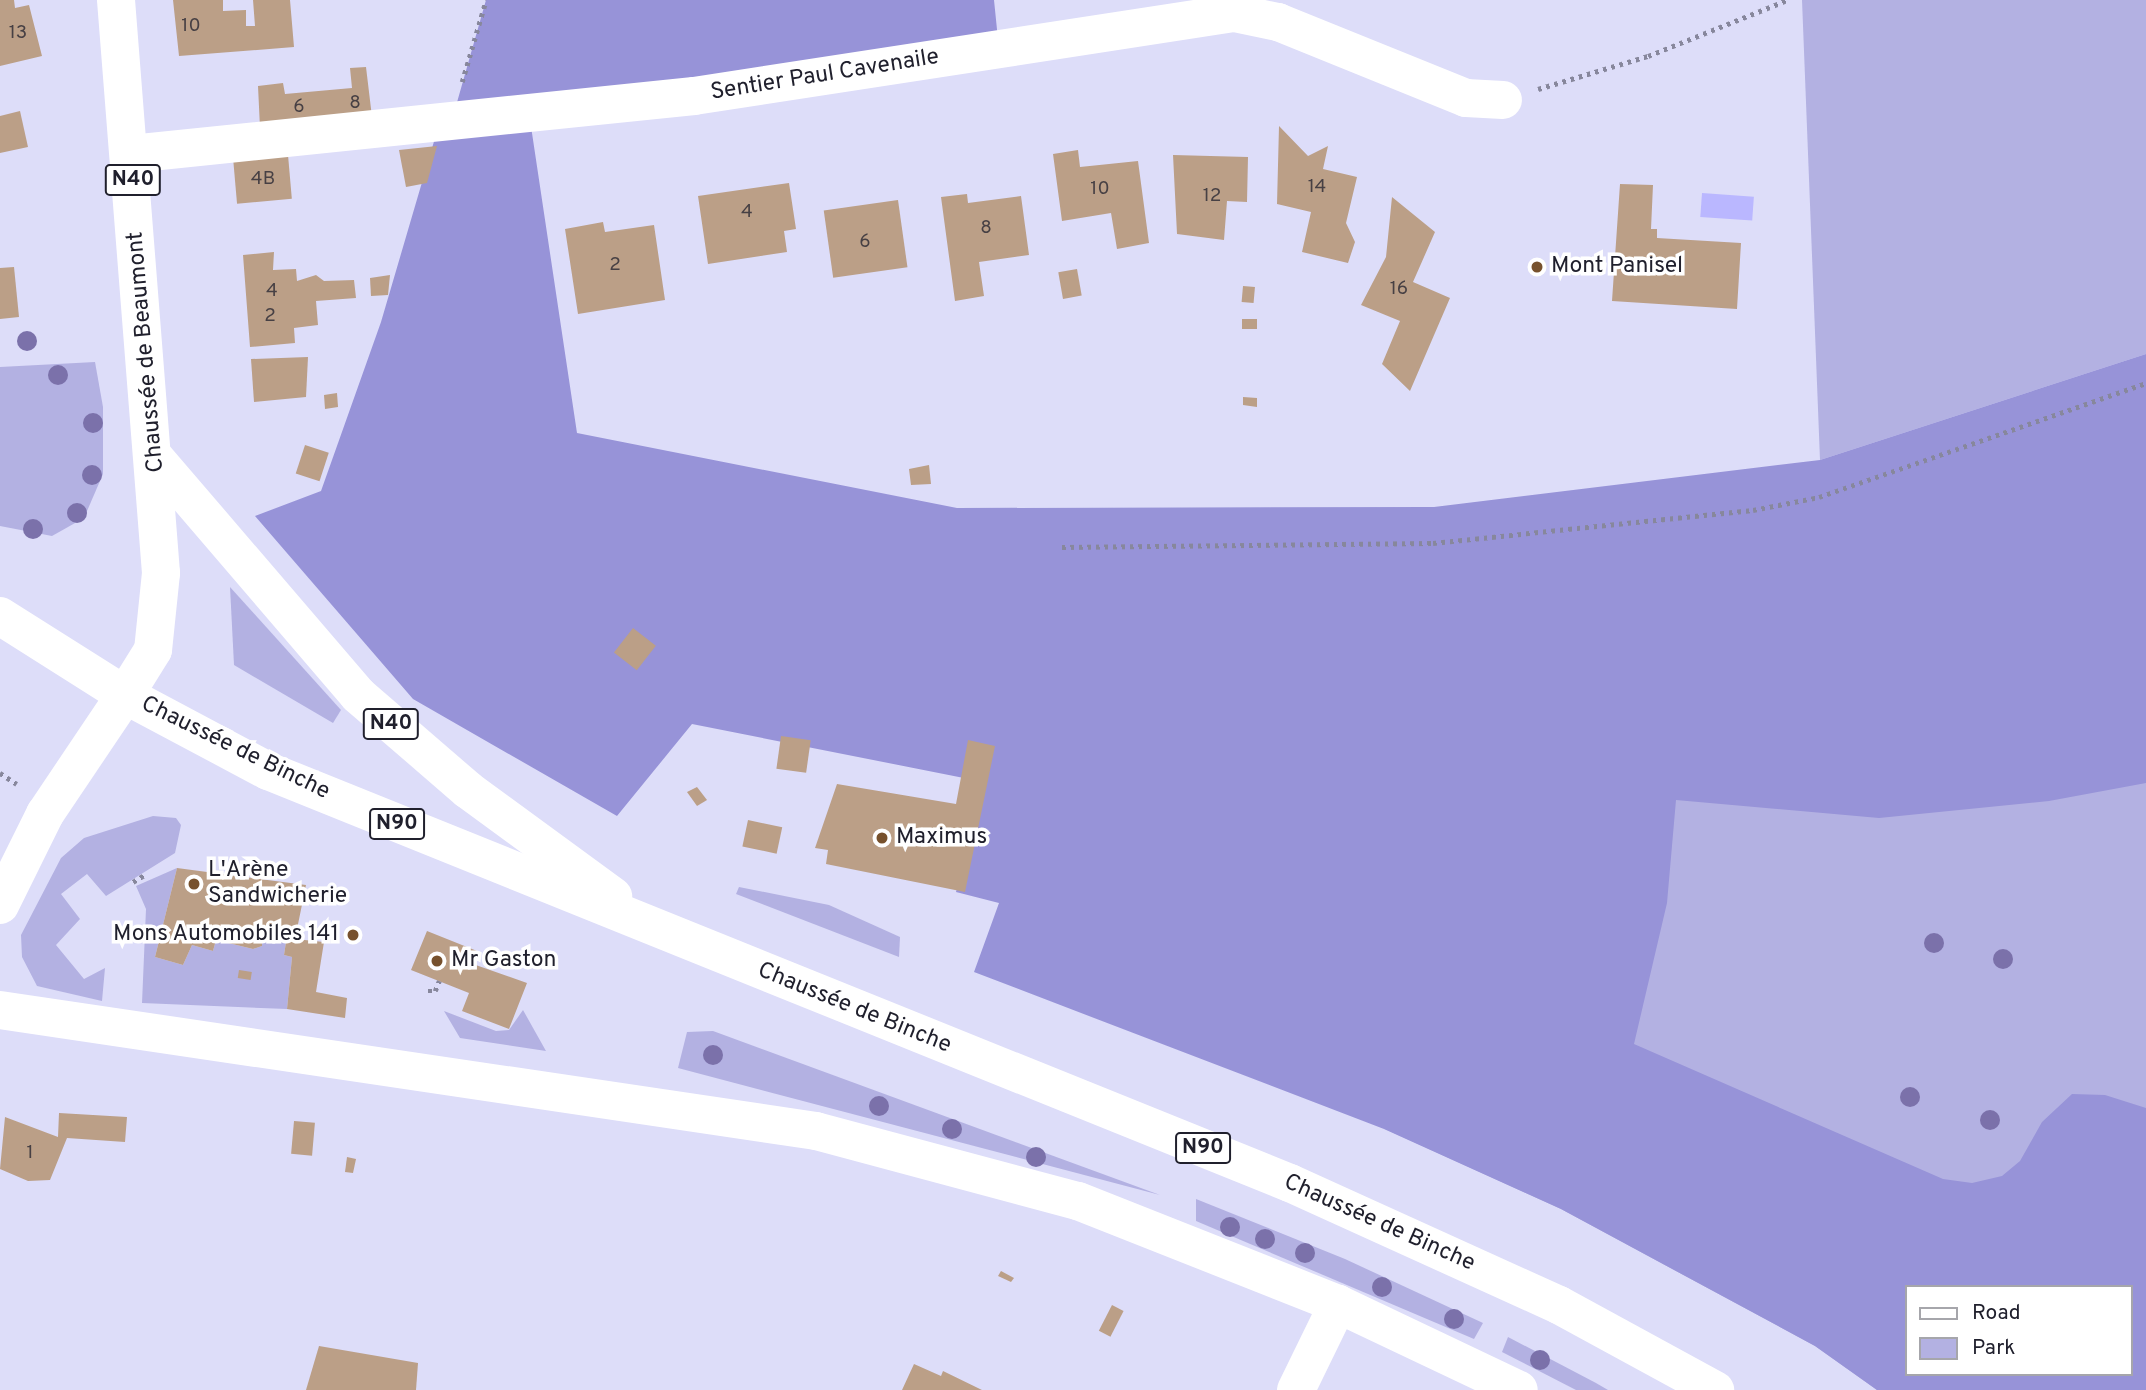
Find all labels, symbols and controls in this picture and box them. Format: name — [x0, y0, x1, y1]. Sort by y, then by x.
house number: 10 — [181, 16, 201, 38]
house number: 13 — [9, 23, 27, 45]
street label: Sentier Paul Cavenaile — [709, 44, 941, 108]
house number: 8 — [349, 93, 361, 115]
house number: 6 — [293, 97, 305, 119]
road number: N40 — [103, 162, 163, 198]
house number: 4B — [251, 169, 275, 191]
house number: 14 — [1308, 177, 1326, 199]
house number: 10 — [1090, 179, 1110, 201]
house number: 12 — [1203, 186, 1221, 208]
house number: 4 — [741, 202, 753, 224]
house number: 8 — [980, 218, 992, 240]
street label: Chaussée de Beaumont — [123, 230, 171, 474]
house number: 6 — [859, 232, 871, 254]
place label: Mont Panisel — [1551, 253, 1683, 281]
house number: 2 — [609, 255, 621, 277]
marker: Mont Panisel — [1529, 259, 1545, 275]
house number: 16 — [1390, 279, 1408, 301]
house number: 4 — [266, 281, 278, 303]
house number: 2 — [264, 306, 276, 328]
street label: Chaussée de Binche — [136, 691, 334, 807]
road number: N40 — [361, 706, 421, 742]
road number: N90 — [369, 806, 425, 842]
place label: Maximus — [896, 824, 987, 852]
marker: Maximus — [874, 830, 890, 846]
place label: L'Arène Sandwicherie — [208, 857, 347, 911]
marker: L'Arène Sandwicherie — [186, 876, 202, 892]
place label: Mons Automobiles 141 — [112, 921, 339, 949]
marker: Mons Automobiles 141 — [345, 927, 361, 943]
place label: Mr Gaston — [451, 947, 556, 975]
marker: Mr Gaston — [429, 953, 445, 969]
street label: Chaussée de Binche — [753, 958, 955, 1060]
road number: N90 — [1175, 1130, 1231, 1166]
house number: 1 — [26, 1143, 34, 1165]
street label: Chaussée de Binche — [1279, 1169, 1479, 1279]
legend — [1904, 1285, 2132, 1376]
text: Road — [1972, 1300, 2021, 1327]
text: Park — [1972, 1335, 2015, 1362]

